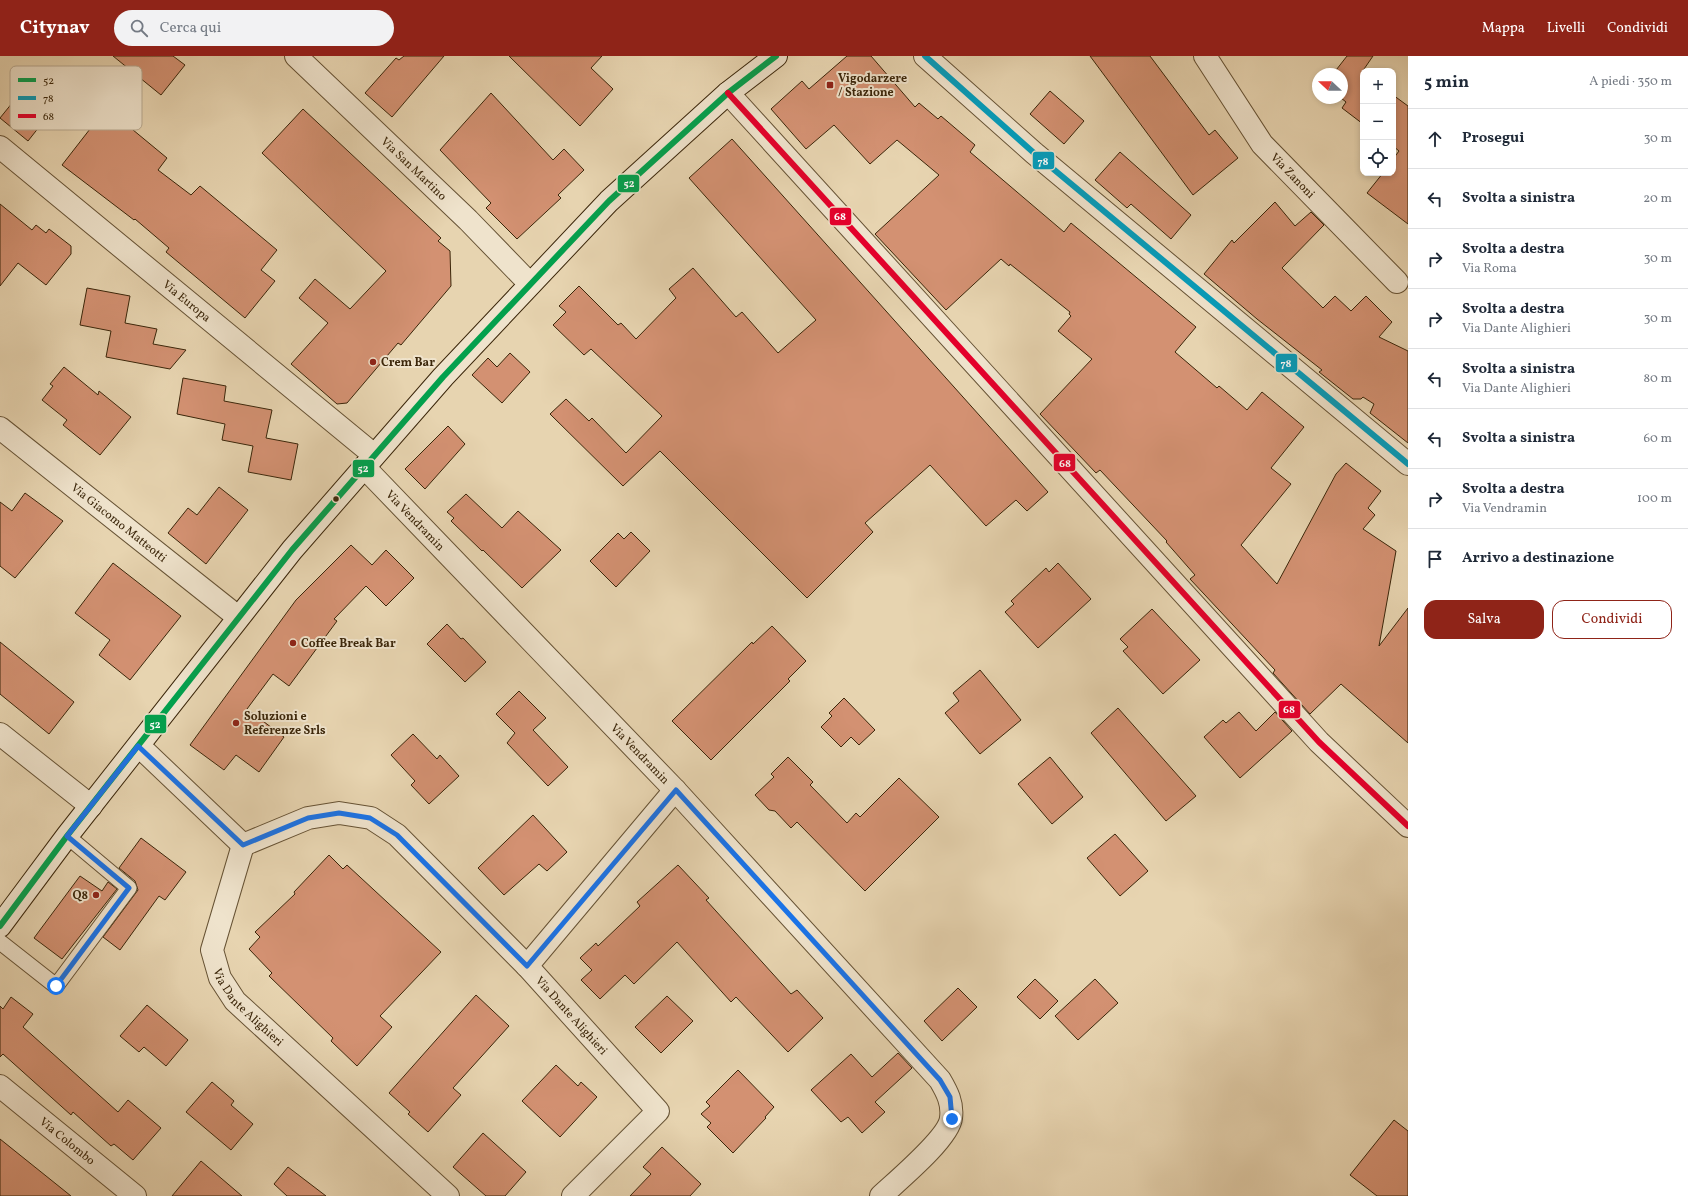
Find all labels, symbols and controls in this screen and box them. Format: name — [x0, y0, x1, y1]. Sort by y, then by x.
search box — [114, 10, 394, 46]
text: Citynav — [20, 15, 90, 41]
icon: search — [128, 17, 150, 39]
text: Cerca qui — [160, 18, 221, 39]
text: Mappa — [1482, 19, 1525, 38]
text: Livelli — [1547, 19, 1585, 38]
text: Condividi — [1607, 19, 1668, 38]
legend — [10, 66, 142, 130]
north arrow — [1312, 68, 1348, 104]
map controls — [1360, 68, 1396, 176]
button: + — [1360, 68, 1396, 104]
place label: Vigodarzere / Stazione — [838, 71, 907, 101]
text: 5 min — [1424, 71, 1469, 94]
text: A piedi · 350 m — [1589, 73, 1672, 91]
text: 52 — [43, 74, 54, 89]
marker: Vigodarzere / Stazione — [825, 80, 835, 90]
text: 78 — [43, 92, 54, 107]
button: − — [1360, 104, 1396, 140]
text: 68 — [43, 110, 55, 125]
icon: ahead — [1424, 128, 1446, 150]
text: Prosegui — [1462, 128, 1525, 149]
text: 30 m — [1644, 130, 1672, 148]
street label: Via San Martino — [377, 134, 450, 204]
button: locate — [1360, 140, 1396, 176]
street label: Via Zanoni — [1266, 150, 1318, 203]
line badge: 78 — [1032, 151, 1055, 170]
text: 78 — [1037, 155, 1049, 170]
line badge: 52 — [617, 174, 640, 193]
text: 52 — [623, 177, 635, 192]
icon: left — [1424, 188, 1446, 210]
text: Svolta a sinistra — [1462, 188, 1575, 209]
text: 20 m — [1643, 190, 1672, 208]
line badge: 68 — [829, 207, 852, 226]
text: 68 — [834, 210, 846, 225]
text: Svolta a destra — [1462, 239, 1565, 260]
icon: right — [1424, 248, 1446, 270]
text: 30 m — [1644, 250, 1672, 268]
text: Via Roma — [1462, 260, 1517, 278]
street label: Via Europa — [159, 277, 214, 326]
text: Svolta a destra — [1462, 299, 1565, 320]
icon: right — [1424, 308, 1446, 330]
text: 30 m — [1644, 310, 1672, 328]
text: Via Dante Alighieri — [1462, 320, 1571, 338]
line badge: 78 — [1275, 353, 1298, 373]
place label: Crem Bar — [381, 355, 435, 371]
marker: Crem Bar — [368, 357, 378, 367]
text: 78 — [1280, 357, 1292, 372]
text: Svolta a sinistra — [1462, 359, 1575, 380]
icon: left — [1424, 368, 1446, 390]
text: 80 m — [1643, 370, 1672, 388]
text: Via Dante Alighieri — [1462, 380, 1571, 398]
icon: left — [1424, 428, 1446, 450]
text: Svolta a sinistra — [1462, 428, 1575, 449]
text: 60 m — [1644, 430, 1672, 448]
line badge: 68 — [1053, 453, 1076, 472]
text: 68 — [1059, 457, 1071, 472]
line badge: 52 — [352, 459, 375, 478]
text: 52 — [357, 462, 369, 477]
text: Svolta a destra — [1462, 479, 1565, 500]
street label: Via Giacomo Matteotti — [67, 480, 170, 567]
street label: Via Vendramin — [382, 487, 448, 555]
icon: right — [1424, 488, 1446, 510]
text: 100 m — [1637, 490, 1672, 508]
unlabelled marker — [331, 494, 341, 504]
text: Via Vendramin — [1462, 500, 1547, 518]
icon: arrive — [1424, 548, 1446, 570]
text: Arrivo a destinazione — [1462, 548, 1614, 569]
button: Salva — [1424, 600, 1544, 639]
button: Condividi — [1552, 600, 1672, 639]
place label: Coffee Break Bar — [301, 636, 396, 652]
marker: Coffee Break Bar — [288, 638, 298, 648]
line badge: 68 — [1278, 700, 1301, 719]
text: 68 — [1283, 703, 1295, 718]
place label: Soluzioni e Referenze Srls — [244, 709, 326, 739]
line badge: 52 — [144, 714, 167, 734]
text: 52 — [149, 718, 161, 733]
marker: Soluzioni e Referenze Srls — [231, 718, 241, 728]
street label: Via Vendramin — [606, 721, 672, 788]
place label: Q8 — [72, 888, 88, 904]
marker: Q8 — [91, 890, 101, 900]
street label: Via Dante Alighieri — [209, 966, 287, 1051]
street label: Via Dante Alighieri — [531, 973, 611, 1059]
route start — [47, 977, 65, 995]
route end — [943, 1110, 961, 1128]
street label: Via Colombo — [36, 1114, 98, 1169]

